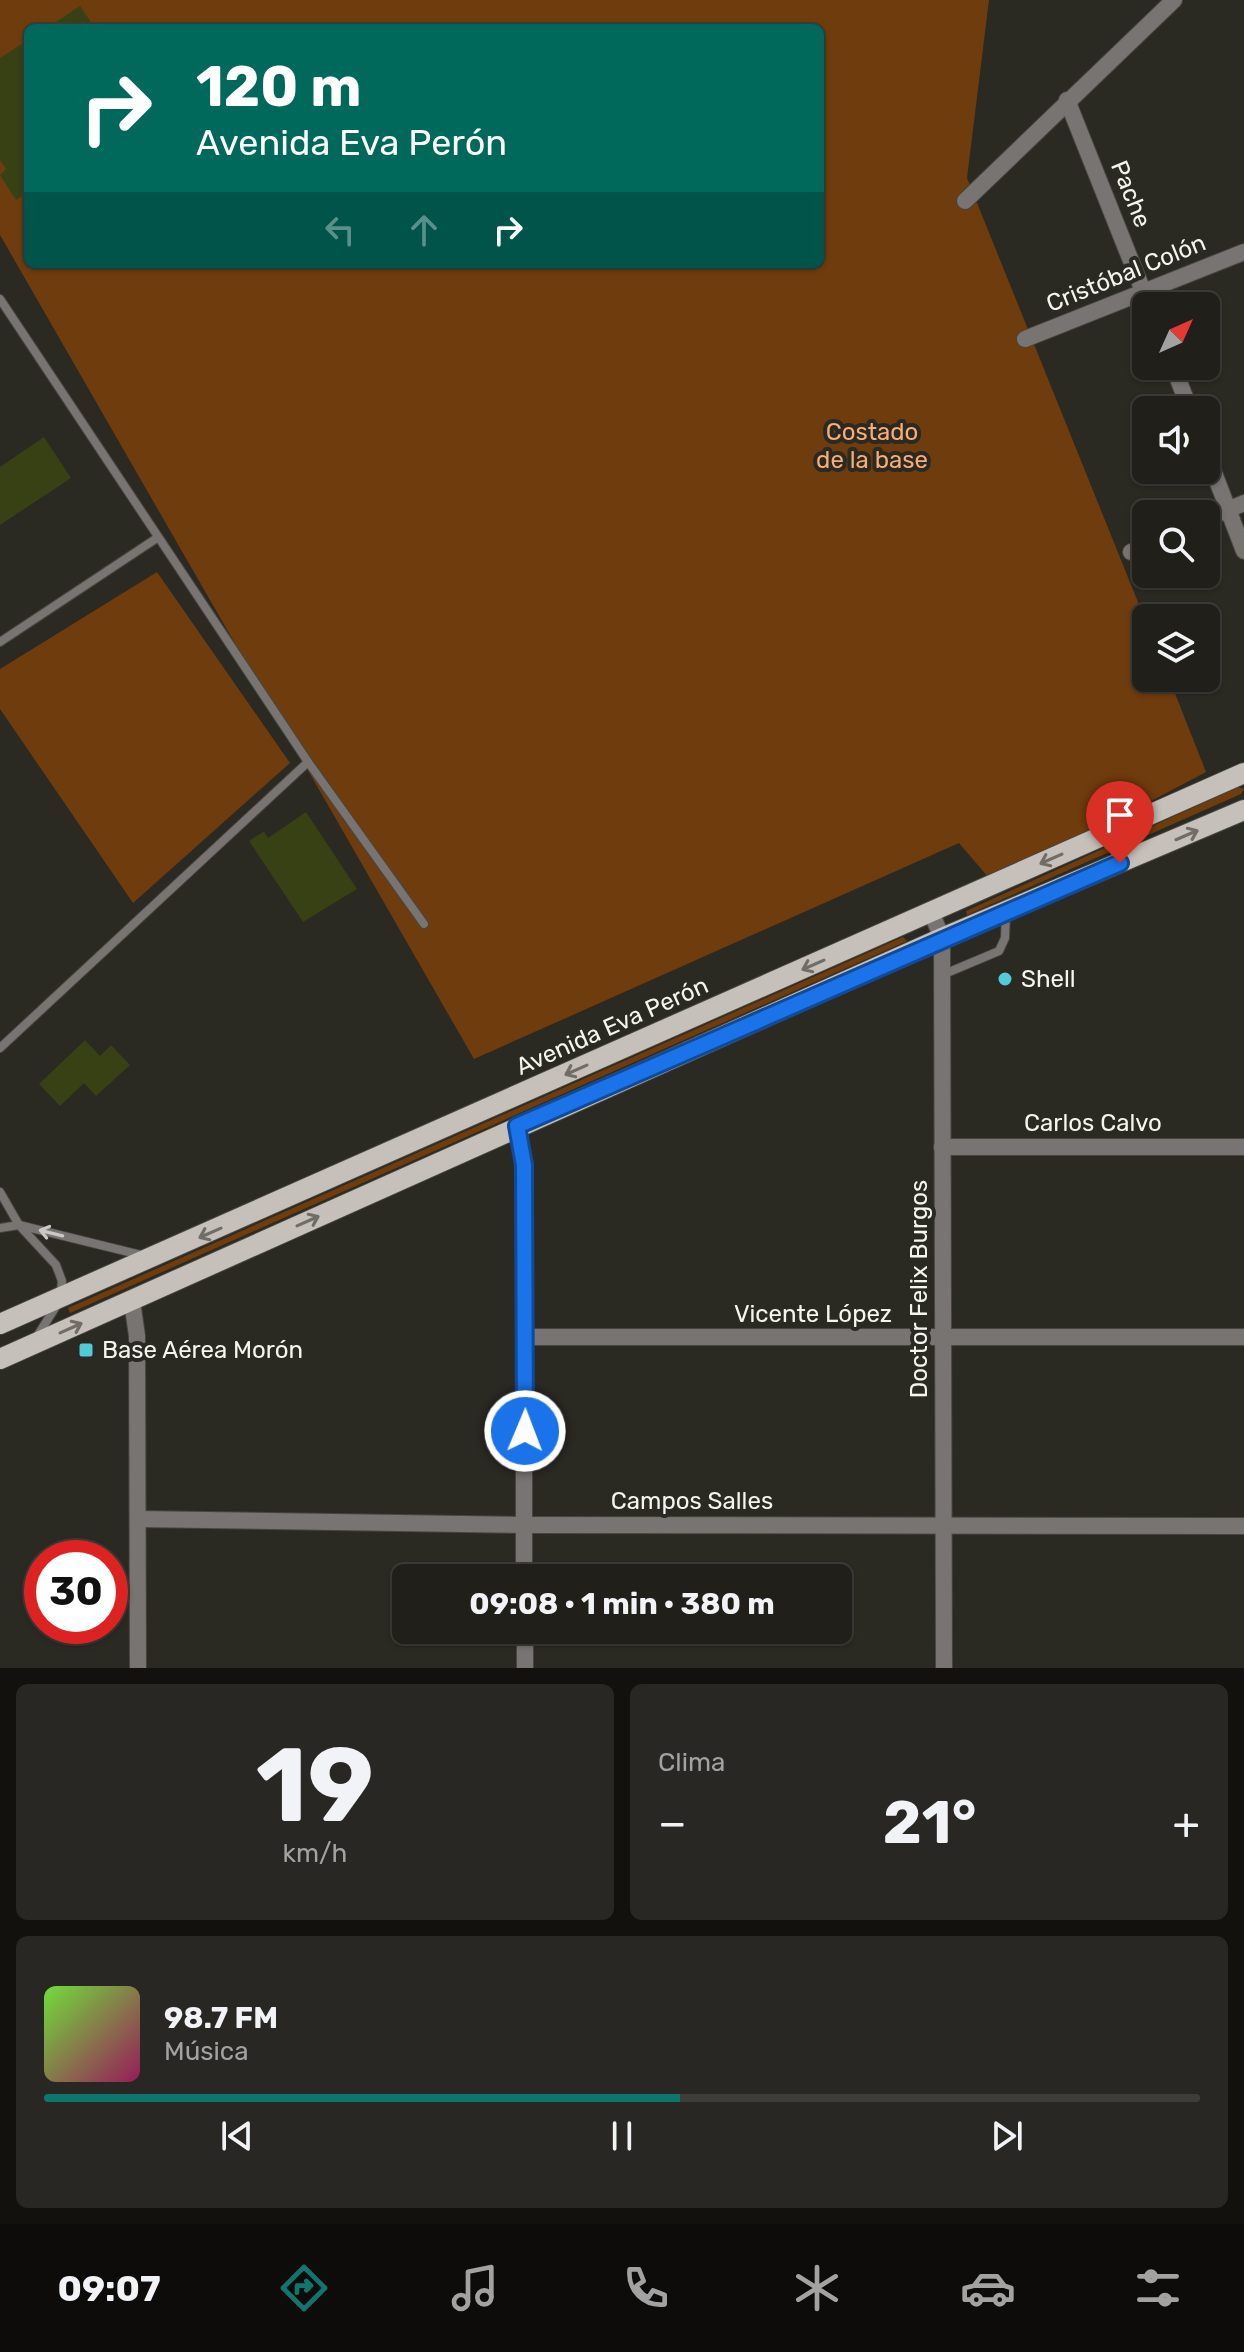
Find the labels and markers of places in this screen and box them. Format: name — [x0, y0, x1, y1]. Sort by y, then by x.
pin — [1086, 781, 1154, 863]
place label: Shell — [1021, 965, 1076, 993]
marker: Shell — [996, 970, 1014, 988]
place label: Base Aérea Morón — [102, 1336, 303, 1364]
marker: Base Aérea Morón — [77, 1341, 95, 1359]

